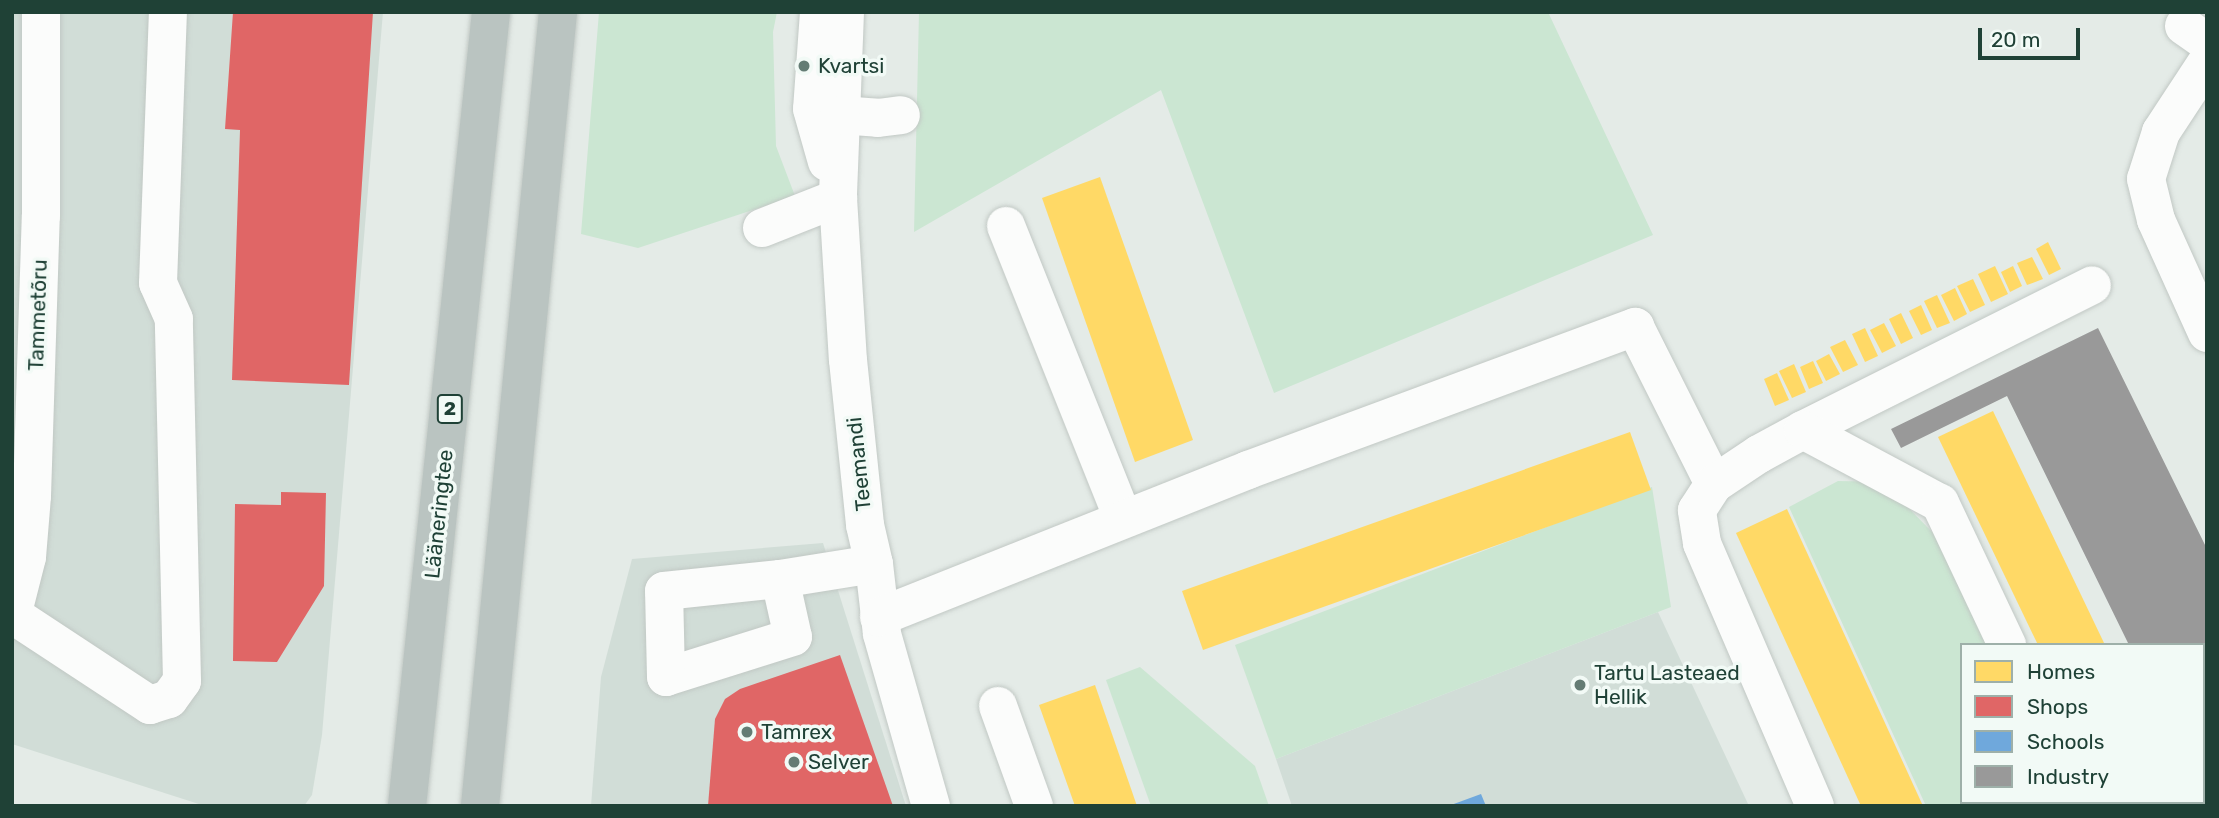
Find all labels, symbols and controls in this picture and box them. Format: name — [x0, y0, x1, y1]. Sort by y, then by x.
scale bar — [1981, 14, 2082, 58]
text: 20 m — [1991, 27, 2040, 52]
place label: Kvartsi — [818, 53, 884, 79]
marker: Kvartsi — [796, 58, 812, 74]
street label: Tammetõru — [23, 259, 53, 371]
road number: 2 — [436, 394, 464, 424]
street label: Teemandi — [842, 416, 876, 512]
street label: Lääneringtee — [420, 448, 458, 580]
legend — [1960, 643, 2205, 804]
text: Homes — [2027, 659, 2095, 684]
place label: Tartu Lasteaed Hellik — [1594, 660, 1740, 710]
marker: Tartu Lasteaed Hellik — [1572, 677, 1588, 693]
text: Shops — [2027, 694, 2088, 719]
place label: Tamrex — [761, 719, 832, 745]
marker: Tamrex — [739, 724, 755, 740]
text: Schools — [2027, 729, 2104, 754]
place label: Selver — [808, 749, 869, 775]
marker: Selver — [786, 754, 802, 770]
text: Industry — [2027, 764, 2109, 789]

